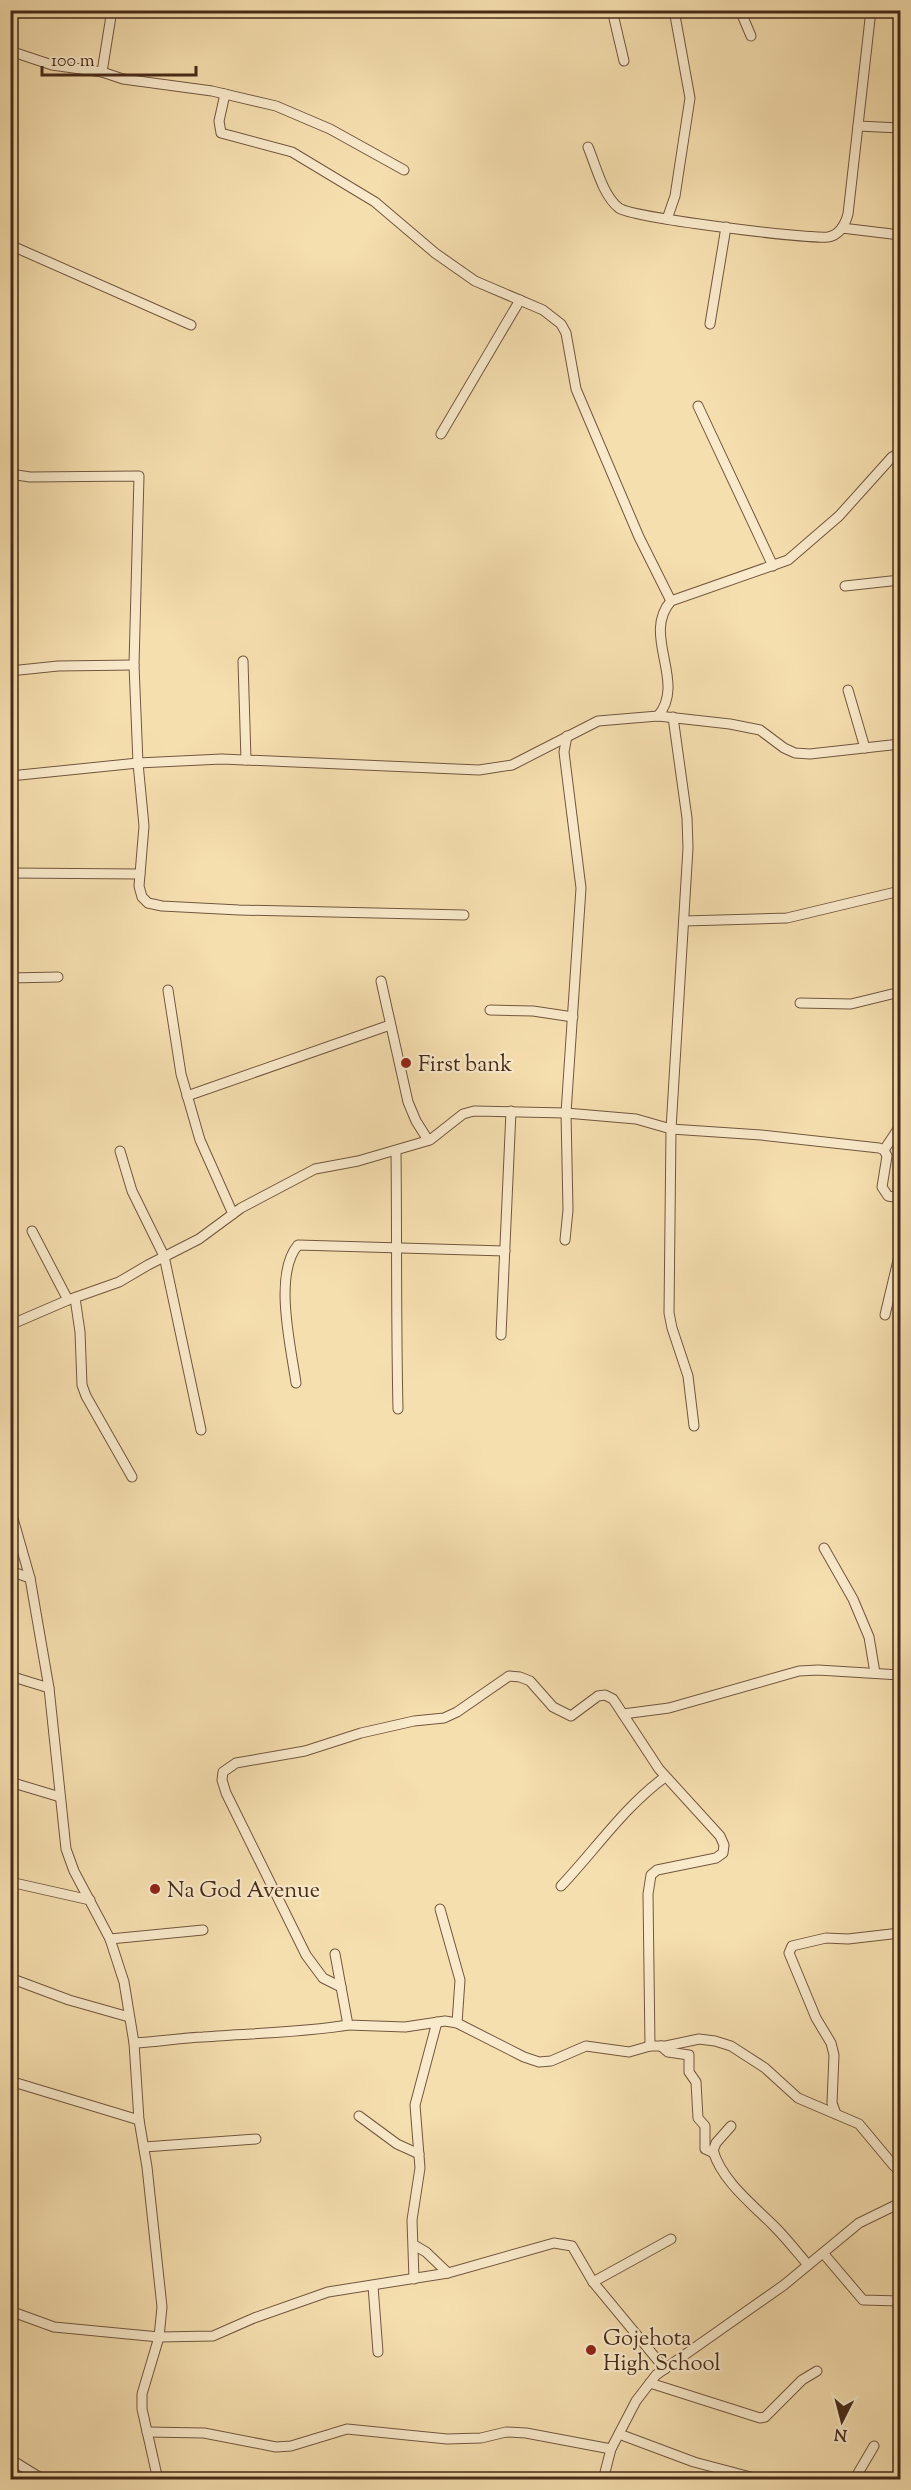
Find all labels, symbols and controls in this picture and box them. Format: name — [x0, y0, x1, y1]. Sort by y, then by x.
scale bar — [42, 39, 196, 77]
text: 100 m — [51, 49, 95, 75]
place label: First bank — [418, 1050, 512, 1082]
marker: First bank — [399, 1056, 413, 1070]
place label: Na God Avenue — [167, 1876, 320, 1908]
marker: Na God Avenue — [148, 1882, 162, 1896]
place label: Gojehota High School — [603, 2324, 721, 2381]
marker: Gojehota High School — [584, 2343, 598, 2357]
north arrow — [812, 2391, 872, 2451]
text: N — [833, 2421, 848, 2446]

